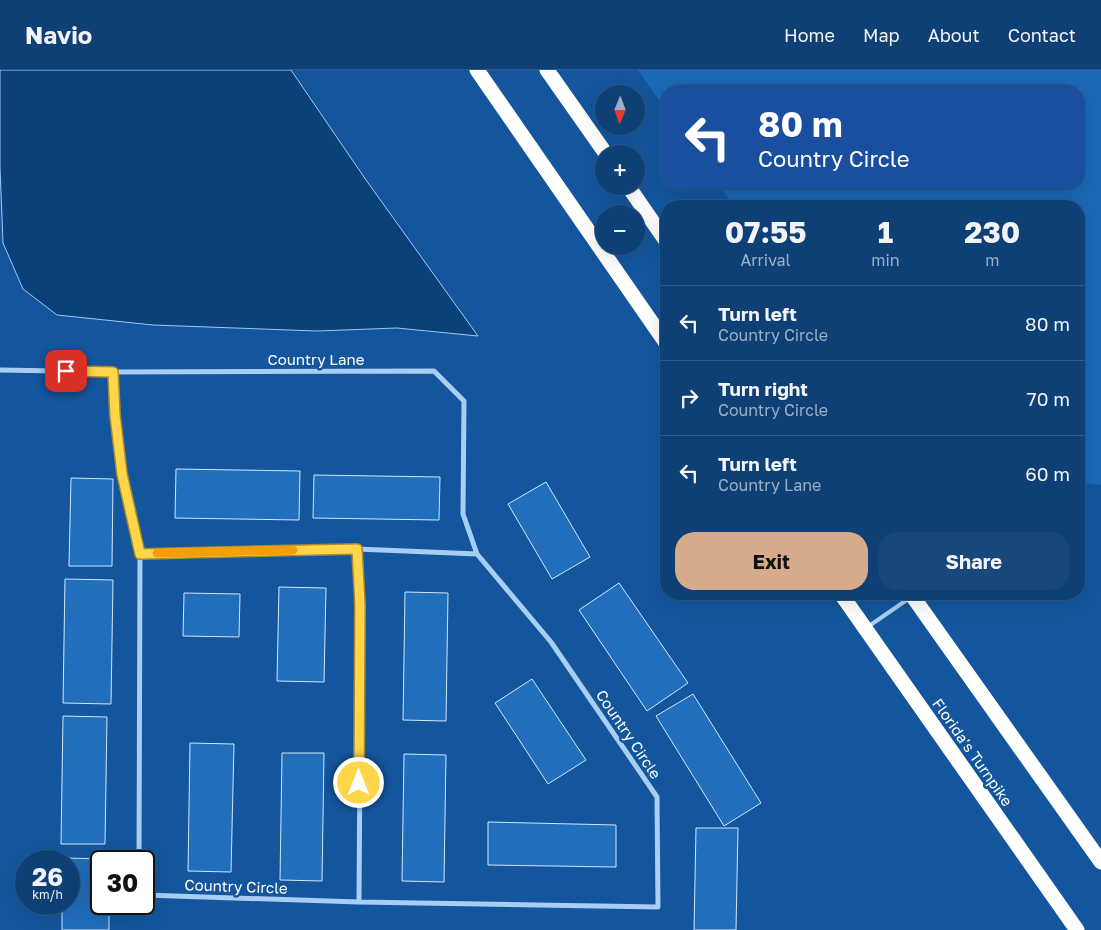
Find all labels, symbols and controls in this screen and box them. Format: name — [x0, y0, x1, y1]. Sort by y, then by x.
text: Navio — [25, 20, 92, 49]
text: Home — [784, 24, 835, 46]
text: Map — [863, 24, 900, 46]
text: About — [928, 24, 980, 46]
text: Contact — [1008, 24, 1076, 46]
north arrow — [595, 85, 645, 135]
map controls — [595, 85, 645, 255]
text: 80 m — [758, 103, 843, 145]
icon: left — [675, 105, 740, 170]
button: + — [595, 145, 645, 195]
text: Country Circle — [758, 145, 909, 172]
button: − — [595, 205, 645, 255]
text: 07:55 — [725, 214, 807, 250]
text: 1 — [878, 214, 893, 250]
text: 230 — [964, 214, 1020, 250]
text: Arrival — [741, 250, 791, 270]
text: min — [871, 250, 900, 270]
text: m — [985, 250, 999, 270]
text: Turn left — [718, 302, 797, 325]
icon: left — [675, 309, 703, 337]
text: 80 m — [1025, 312, 1070, 335]
text: Country Circle — [718, 325, 828, 345]
pin — [45, 350, 87, 392]
street label: Country Lane — [268, 350, 365, 368]
icon: arrive — [52, 357, 80, 385]
text: Turn right — [718, 377, 808, 400]
icon: right — [675, 384, 703, 412]
text: 70 m — [1027, 387, 1070, 410]
text: Country Circle — [718, 400, 828, 420]
text: Turn left — [718, 452, 797, 475]
icon: left — [675, 459, 703, 487]
text: 60 m — [1025, 462, 1070, 485]
text: Country Lane — [718, 475, 821, 495]
button: Exit — [675, 532, 868, 590]
button: Share — [878, 532, 1070, 590]
street label: Country Circle — [593, 686, 665, 782]
street label: Florida's Turnpike — [929, 695, 1017, 810]
position arrow — [332, 756, 384, 808]
speed limit sign: 30 — [90, 850, 155, 915]
text: 26 — [32, 861, 63, 892]
street label: Country Circle — [184, 875, 288, 897]
text: km/h — [32, 887, 63, 902]

